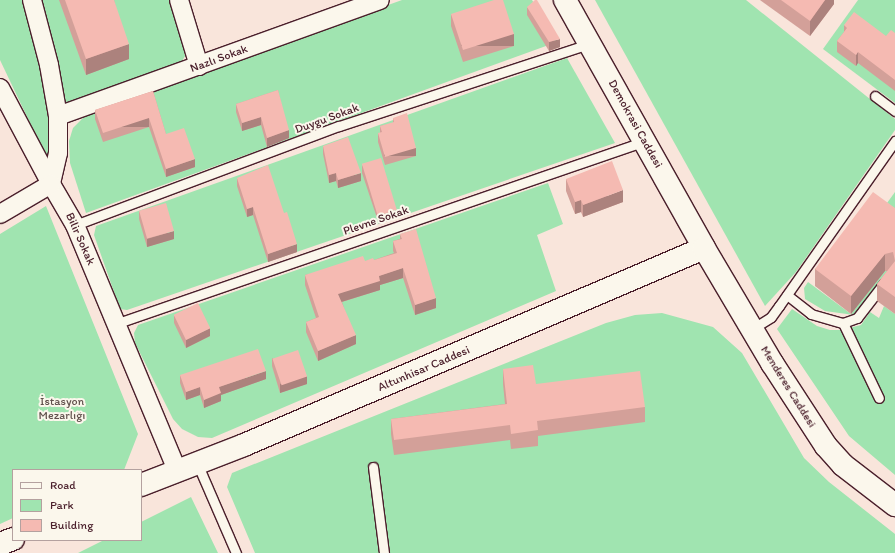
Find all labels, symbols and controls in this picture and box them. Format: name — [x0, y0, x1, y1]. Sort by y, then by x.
street label: Nazlı Sokak — [188, 42, 250, 76]
street label: Demokrasi Caddesi — [605, 77, 665, 171]
street label: Duygu Sokak — [293, 101, 361, 137]
street label: Plevne Sokak — [342, 203, 410, 239]
street label: Bilir Sokak — [62, 211, 98, 267]
street label: Altunhisar Caddesi — [376, 343, 472, 395]
street label: Menderes Caddesi — [757, 343, 819, 431]
park label: İstasyon Mezarlığı — [39, 395, 85, 423]
legend — [12, 469, 142, 541]
text: Road — [50, 478, 76, 492]
text: Park — [50, 498, 74, 512]
text: Building — [50, 518, 93, 532]

